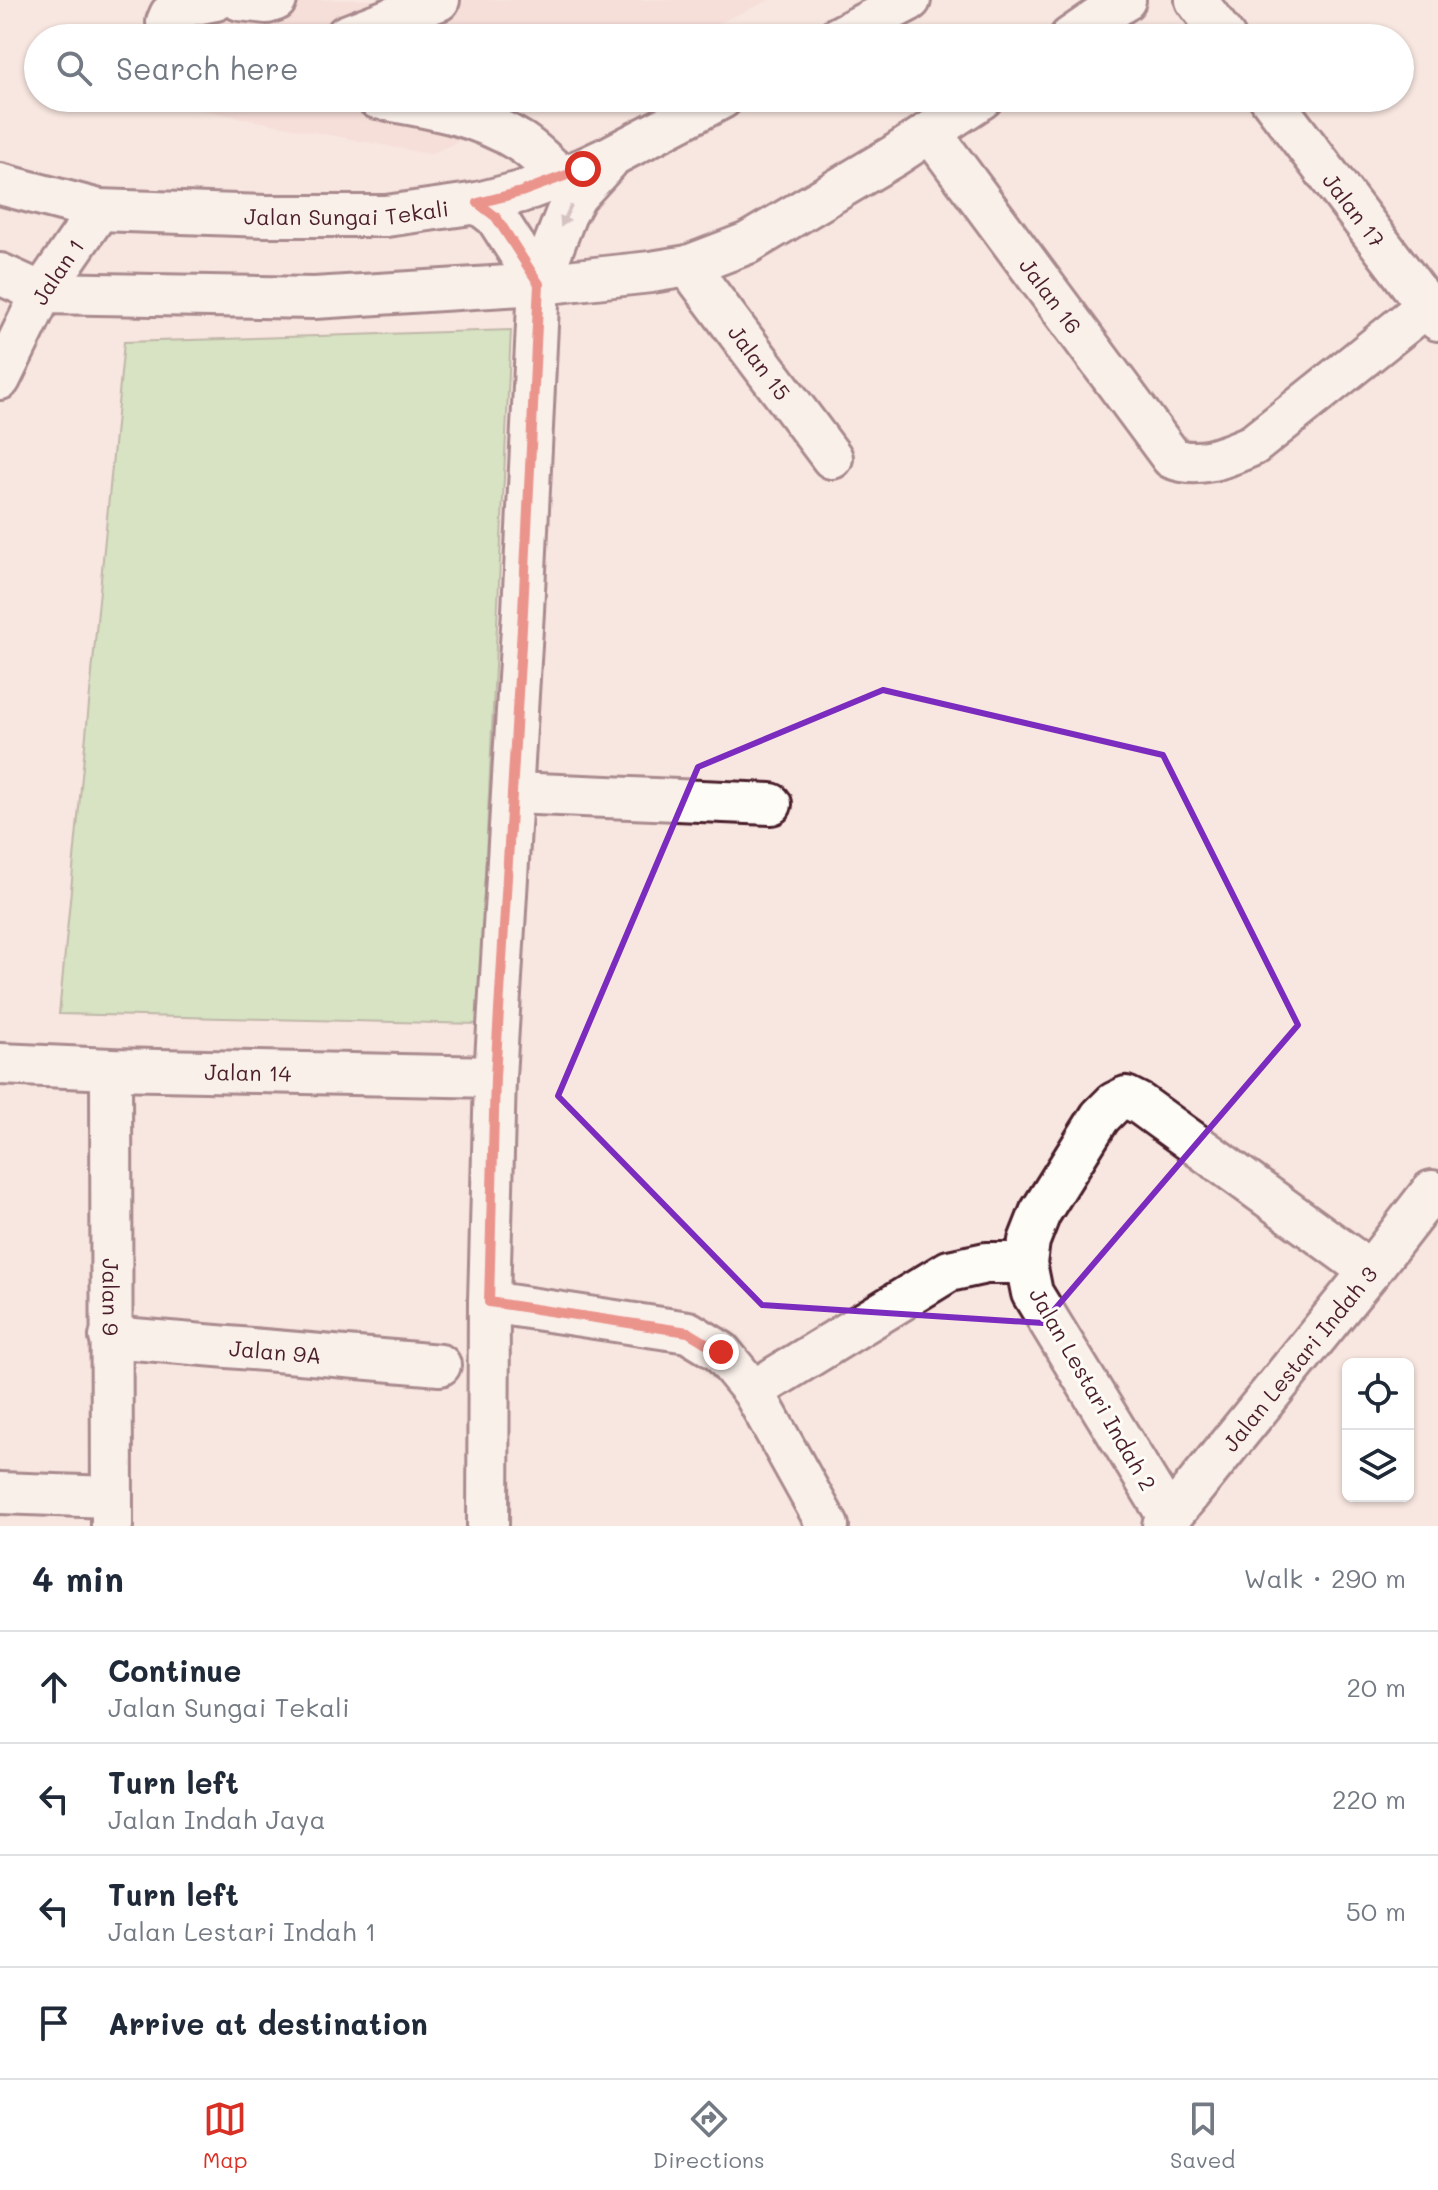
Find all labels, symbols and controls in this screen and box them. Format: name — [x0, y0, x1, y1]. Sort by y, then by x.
search box — [24, 24, 1414, 112]
icon: search — [52, 46, 96, 90]
text: Search here — [116, 48, 299, 88]
route start — [565, 151, 601, 187]
street label: Jalan 17 — [1317, 166, 1392, 253]
street label: Jalan Sungai Tekali — [244, 193, 450, 231]
one-way arrow — [559, 204, 573, 227]
street label: Jalan 1 — [24, 233, 90, 309]
street label: Jalan 16 — [1014, 252, 1089, 339]
street label: Jalan 15 — [722, 319, 798, 405]
street label: Jalan 14 — [204, 1056, 292, 1087]
street label: Jalan 9 — [97, 1258, 126, 1336]
street label: Jalan Lestari Indah 3 — [1215, 1260, 1383, 1457]
street label: Jalan Lestari Indah 2 — [1023, 1282, 1163, 1496]
street label: Jalan 9A — [228, 1333, 323, 1369]
route end — [703, 1334, 739, 1370]
map controls — [1342, 1358, 1414, 1502]
button: locate — [1342, 1358, 1414, 1430]
button: layers — [1342, 1430, 1414, 1502]
text: 4 min — [32, 1556, 124, 1601]
text: Walk · 290 m — [1244, 1561, 1406, 1595]
text: Continue — [108, 1650, 241, 1690]
icon: ahead — [32, 1665, 76, 1709]
text: 20 m — [1346, 1670, 1406, 1704]
text: Jalan Sungai Tekali — [108, 1690, 350, 1724]
text: Turn left — [108, 1762, 239, 1802]
icon: left — [32, 1777, 76, 1821]
text: 220 m — [1332, 1782, 1406, 1816]
text: Jalan Indah Jaya — [108, 1802, 326, 1836]
text: Turn left — [108, 1874, 239, 1914]
icon: left — [32, 1889, 76, 1933]
text: 50 m — [1346, 1894, 1406, 1928]
text: Jalan Lestari Indah 1 — [108, 1914, 376, 1948]
icon: arrive — [32, 2001, 76, 2045]
text: Arrive at destination — [108, 2003, 428, 2043]
tab: Map — [203, 2097, 248, 2174]
tab: Directions — [653, 2097, 765, 2174]
tab: Saved — [1170, 2097, 1235, 2174]

